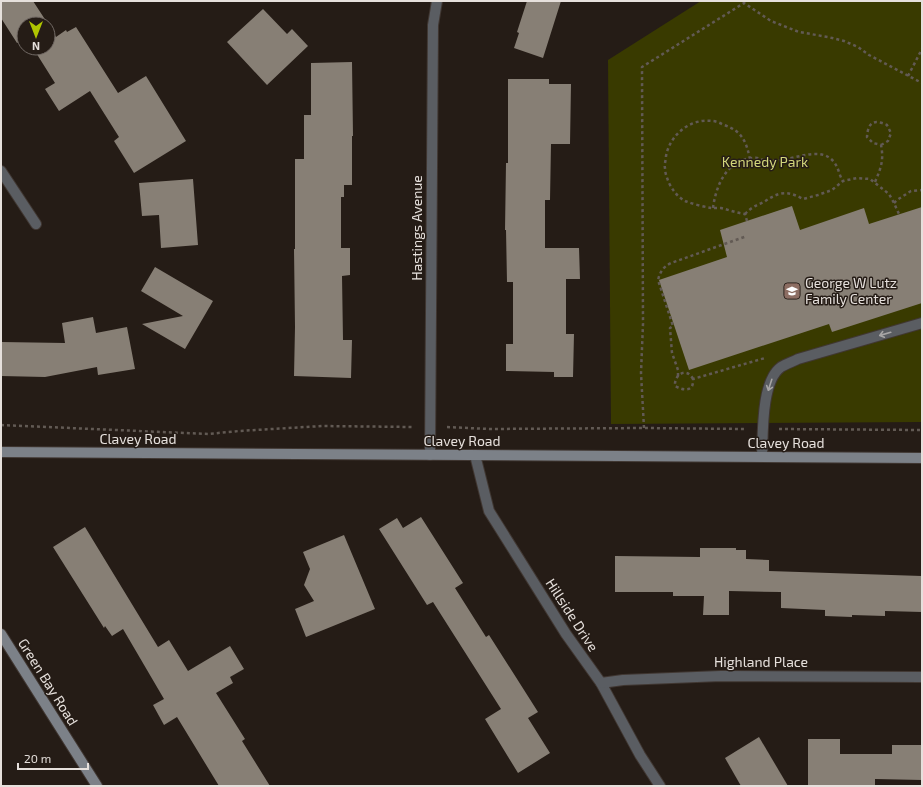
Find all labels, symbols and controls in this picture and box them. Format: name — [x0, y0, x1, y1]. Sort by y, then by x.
north arrow — [16, 16, 56, 56]
text: N — [32, 40, 40, 53]
park label: Kennedy Park — [722, 153, 808, 170]
street label: Hastings Avenue — [408, 175, 425, 281]
place label: George W Lutz Family Center — [805, 274, 897, 307]
school or university icon: George W Lutz Family Center — [782, 281, 802, 301]
one-way arrow — [878, 331, 891, 338]
one-way arrow — [766, 378, 773, 391]
street label: Clavey Road — [99, 430, 177, 447]
street label: Clavey Road — [423, 432, 501, 449]
street label: Clavey Road — [747, 434, 825, 451]
street label: Hillside Drive — [543, 575, 602, 654]
street label: Green Bay Road — [15, 635, 82, 728]
street label: Highland Place — [714, 653, 808, 670]
scale bar — [18, 745, 88, 771]
text: 20 m — [24, 751, 51, 765]

